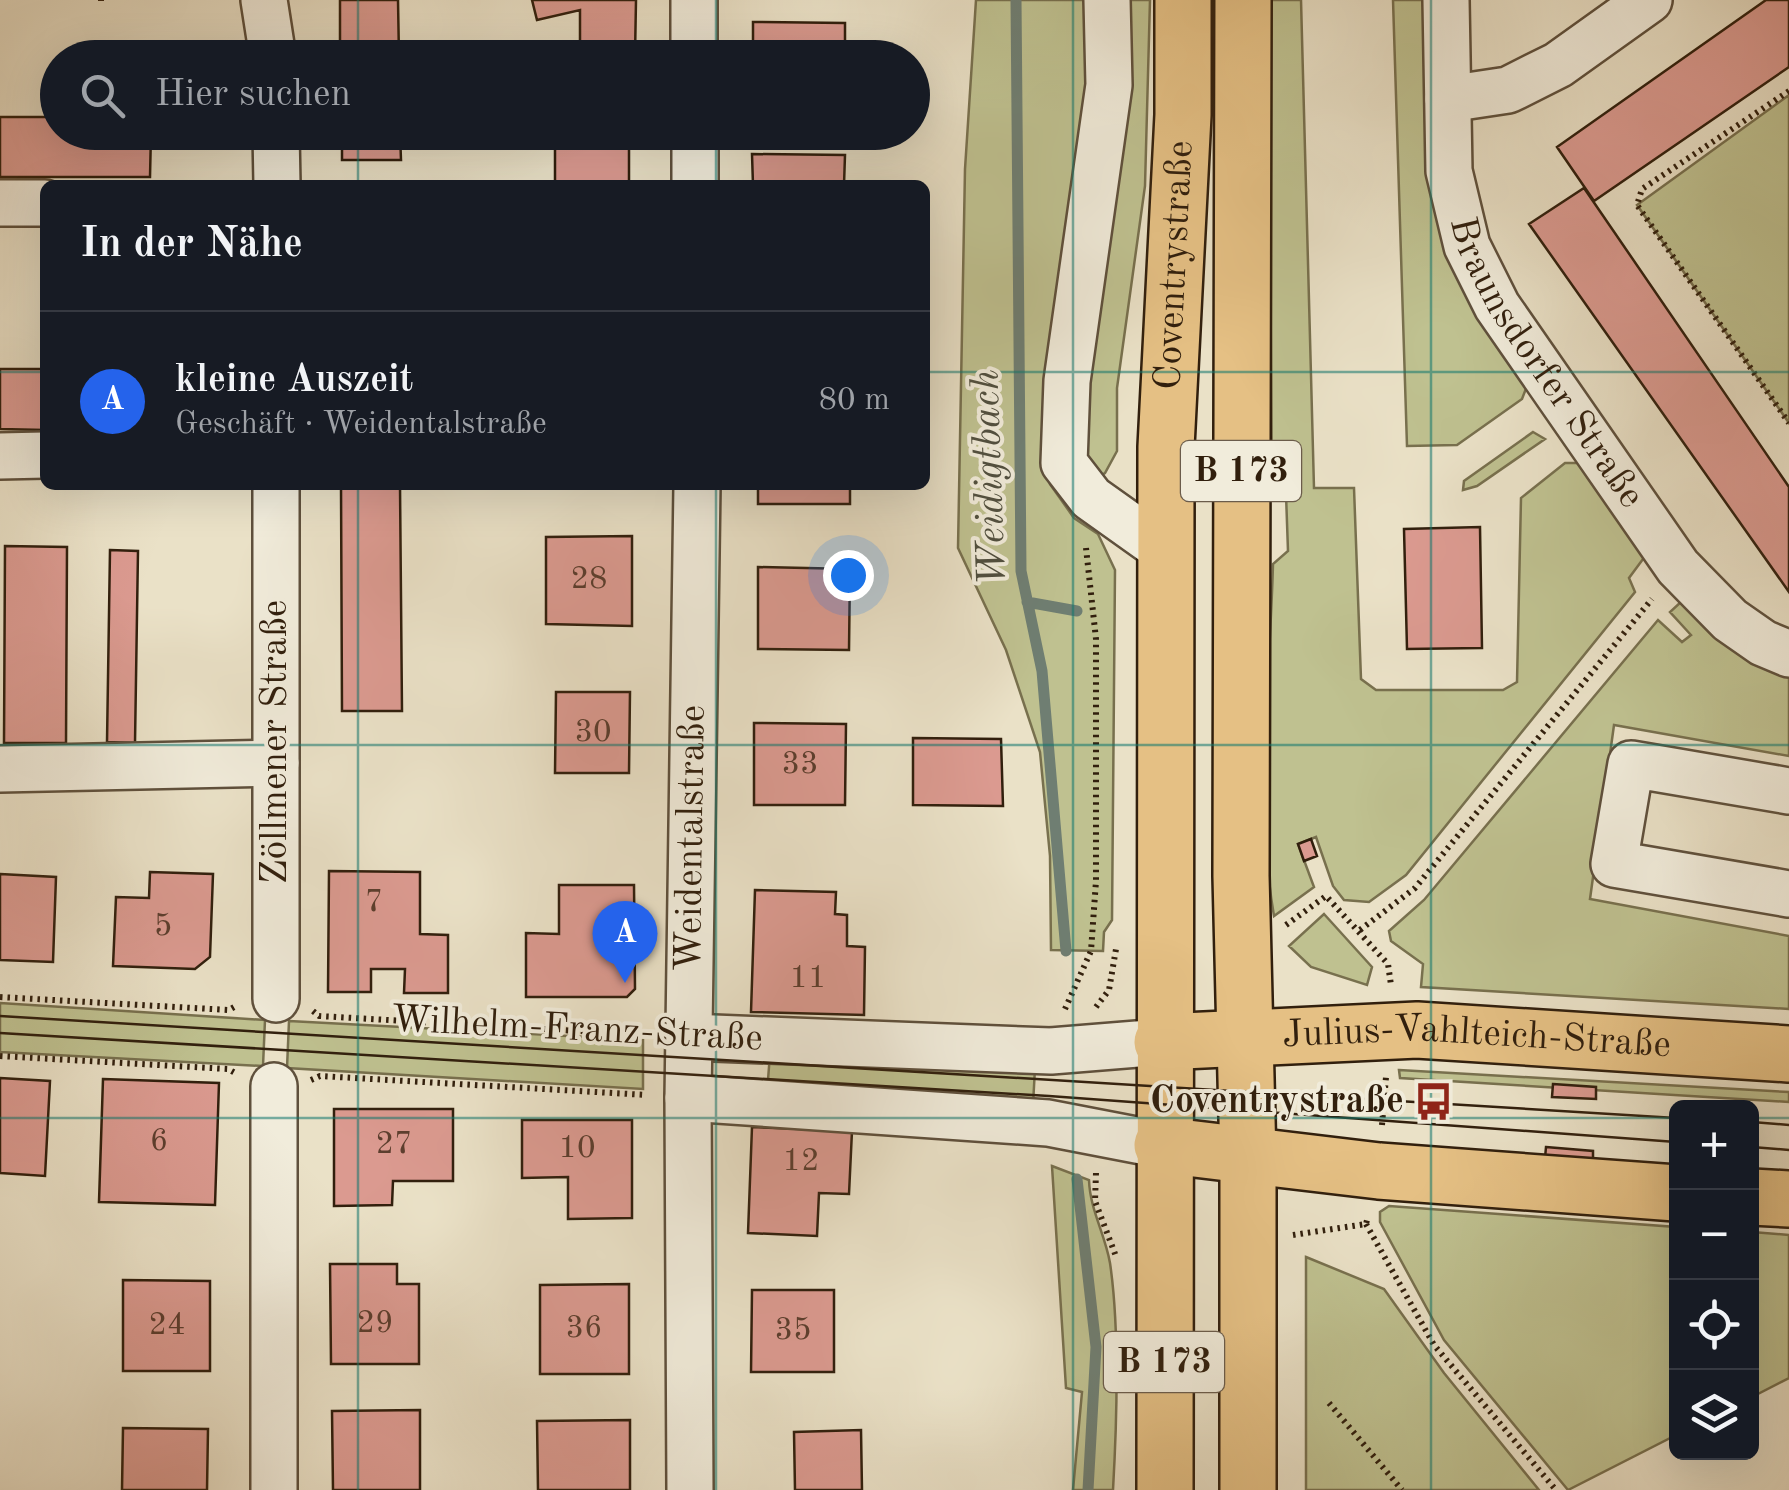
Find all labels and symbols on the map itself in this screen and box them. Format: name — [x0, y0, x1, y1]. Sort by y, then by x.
street label: Coventrystraße — [1150, 140, 1201, 391]
street label: Braunsdorfer Straße — [1442, 214, 1650, 515]
water label: Weidigtbach — [967, 369, 1015, 587]
road number: B 173 — [1181, 441, 1301, 501]
your location — [823, 550, 874, 601]
house number: 28 — [570, 564, 608, 596]
street label: Zöllmener Straße — [257, 600, 295, 884]
street label: Weidentalstraße — [671, 704, 713, 972]
house number: 30 — [574, 717, 612, 749]
house number: 33 — [781, 749, 819, 781]
house number: 7 — [365, 887, 383, 919]
pin: A — [592, 900, 658, 983]
house number: 5 — [154, 911, 172, 943]
house number: 11 — [789, 963, 827, 995]
street label: Wilhelm-Franz-Straße — [390, 1001, 764, 1059]
street label: Julius-Vahlteich-Straße — [1281, 1011, 1672, 1065]
bus stop icon: Coventrystraße — [1413, 1081, 1455, 1123]
place label: Coventrystraße — [1150, 1083, 1404, 1121]
house number: 6 — [150, 1126, 168, 1158]
house number: 27 — [375, 1129, 413, 1161]
house number: 10 — [558, 1133, 596, 1165]
house number: 12 — [782, 1146, 820, 1178]
house number: 29 — [356, 1308, 394, 1340]
house number: 24 — [148, 1310, 186, 1342]
house number: 36 — [565, 1313, 603, 1345]
house number: 35 — [774, 1315, 812, 1347]
road number: B 173 — [1104, 1332, 1224, 1392]

